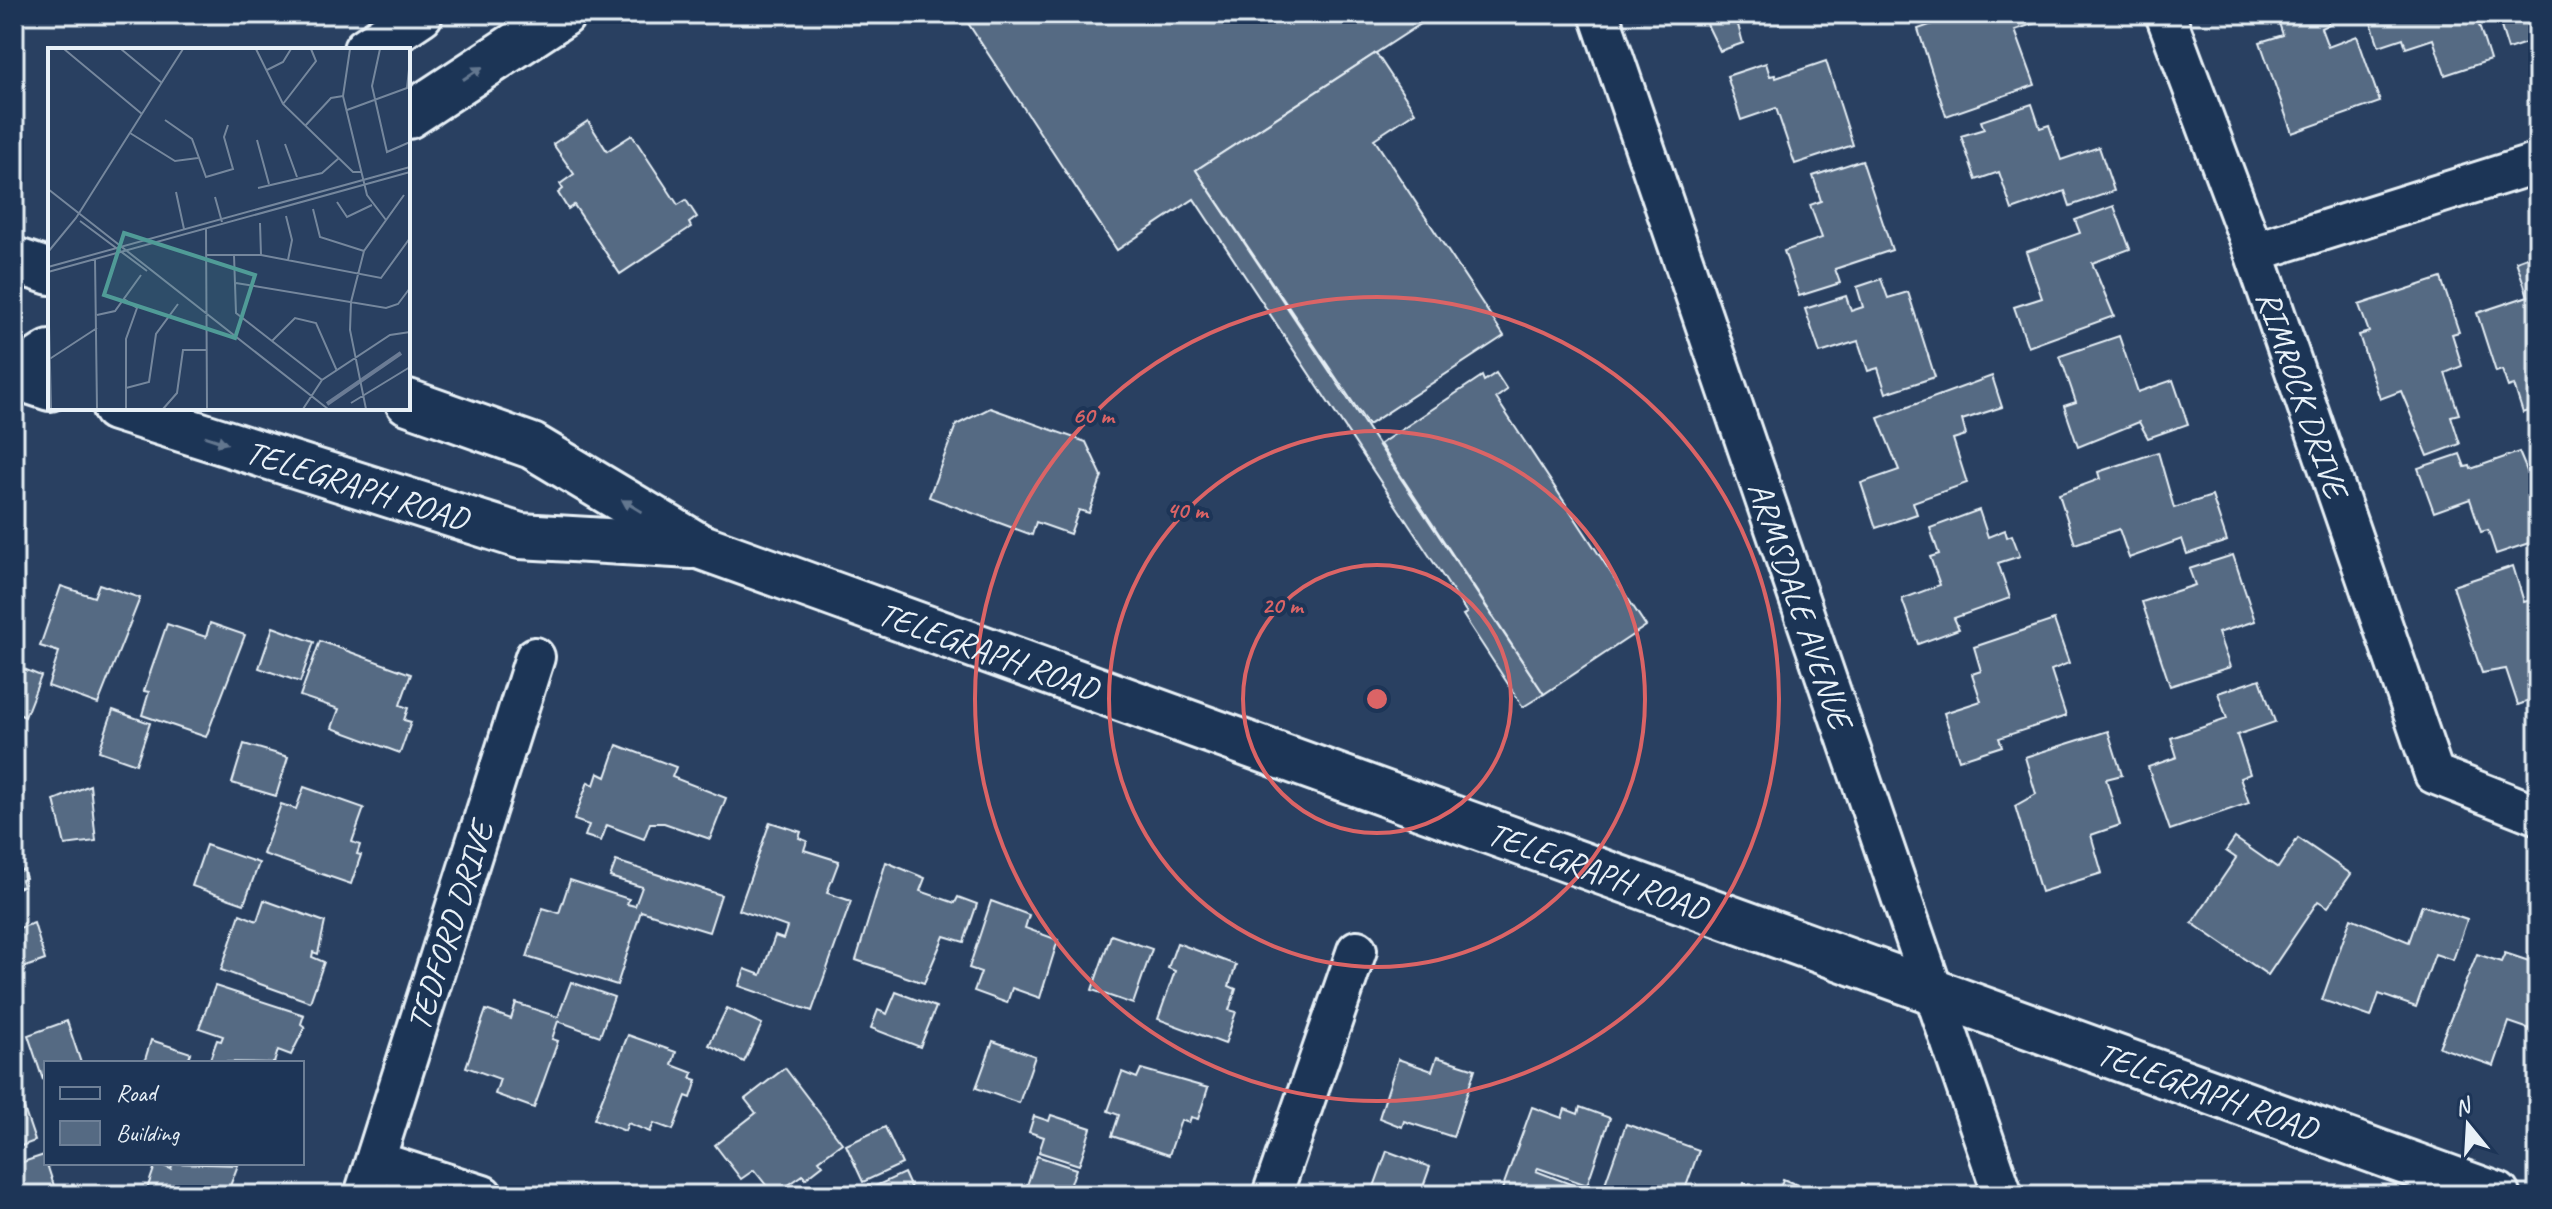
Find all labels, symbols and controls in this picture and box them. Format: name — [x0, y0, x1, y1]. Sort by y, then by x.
inset map — [48, 48, 410, 410]
one-way arrow — [462, 67, 484, 81]
street label: RIMROCK DRIVE — [2247, 285, 2359, 507]
text: 60 m — [1072, 400, 1116, 430]
street label: TELEGRAPH ROAD — [240, 430, 476, 541]
one-way arrow — [204, 434, 228, 447]
street label: ARMSDALE AVENUE — [1739, 476, 1864, 737]
text: 40 m — [1166, 495, 1210, 525]
one-way arrow — [621, 499, 643, 513]
text: 20 m — [1261, 590, 1305, 620]
street label: TELEGRAPH ROAD — [872, 592, 1106, 711]
centre of rings — [1363, 685, 1391, 713]
street label: TELEGRAPH ROAD — [1482, 812, 1716, 931]
street label: TEDFORD DRIVE — [397, 813, 504, 1036]
street label: TELEGRAPH ROAD — [2091, 1032, 2325, 1151]
legend — [44, 1061, 304, 1165]
text: Road — [116, 1078, 160, 1108]
north arrow — [2428, 1085, 2508, 1165]
text: N — [2451, 1090, 2476, 1122]
text: Building — [116, 1118, 181, 1148]

